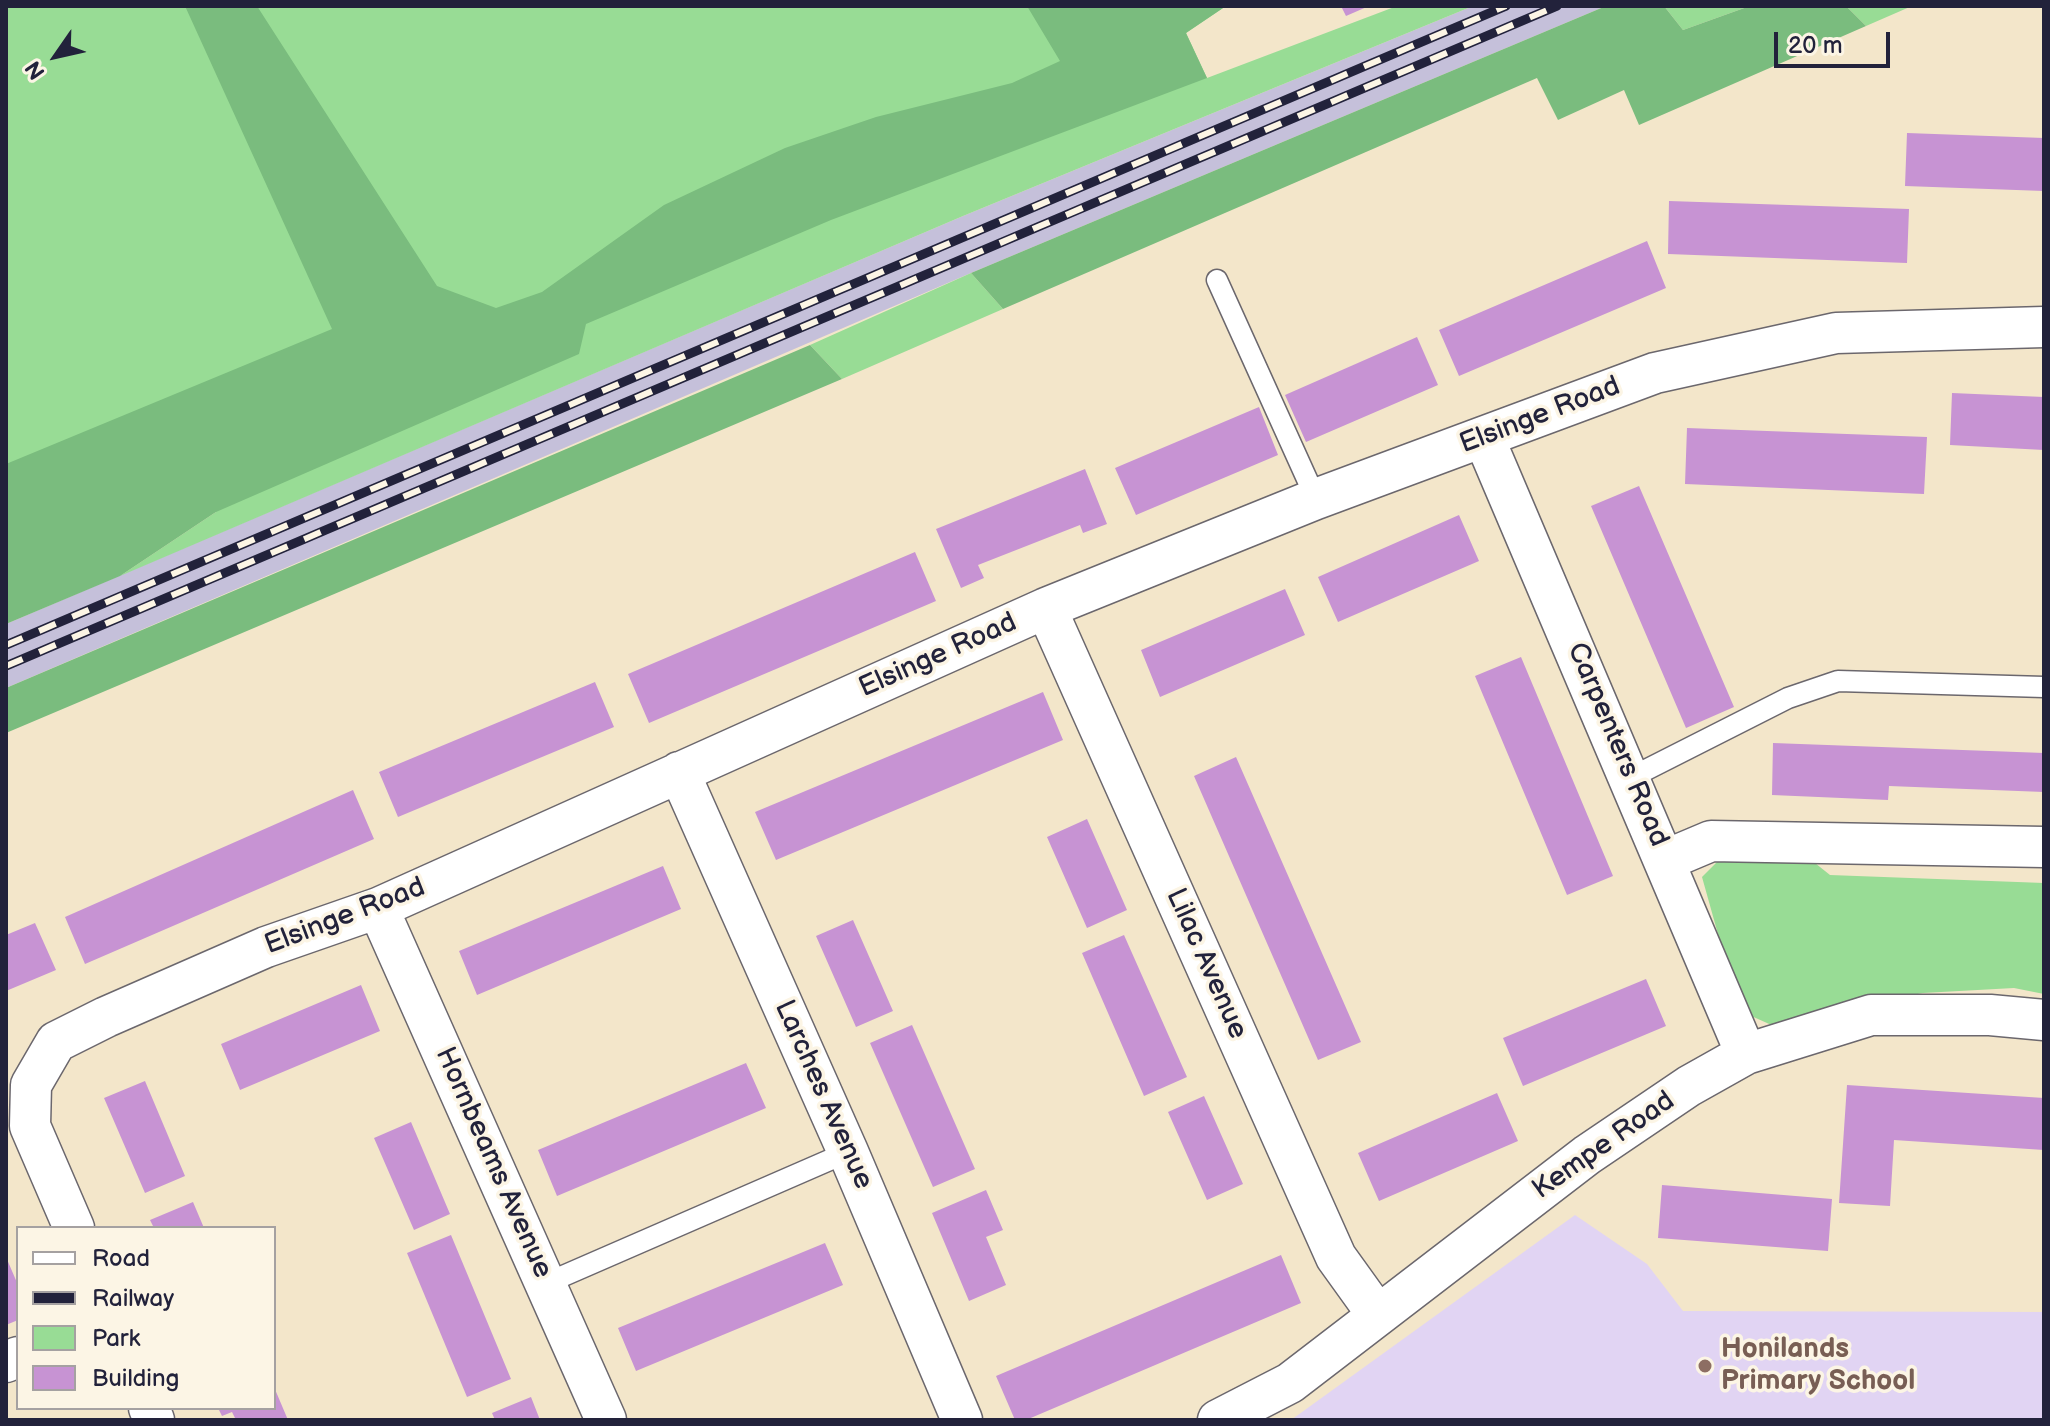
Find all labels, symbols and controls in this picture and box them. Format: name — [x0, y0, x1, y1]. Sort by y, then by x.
north arrow — [16, 16, 96, 96]
scale bar — [1778, 16, 1894, 66]
text: 20 m — [1788, 31, 1843, 60]
text: N — [20, 55, 52, 84]
street label: Elsinge Road — [1455, 370, 1625, 462]
street label: Elsinge Road — [854, 606, 1022, 706]
street label: Carpenters Road — [1559, 638, 1675, 852]
street label: Elsinge Road — [260, 871, 430, 963]
street label: Lilac Avenue — [1158, 884, 1254, 1044]
street label: Larches Avenue — [766, 995, 880, 1195]
street label: Hornbeams Avenue — [427, 1042, 559, 1284]
street label: Kempe Road — [1527, 1085, 1681, 1207]
legend — [16, 1226, 276, 1410]
text: Road — [92, 1244, 150, 1273]
text: Railway — [92, 1284, 174, 1313]
text: Park — [92, 1324, 140, 1353]
place label: Honilands Primary School — [1721, 1333, 1915, 1399]
marker: Honilands Primary School — [1696, 1357, 1714, 1375]
text: Building — [92, 1364, 179, 1393]

